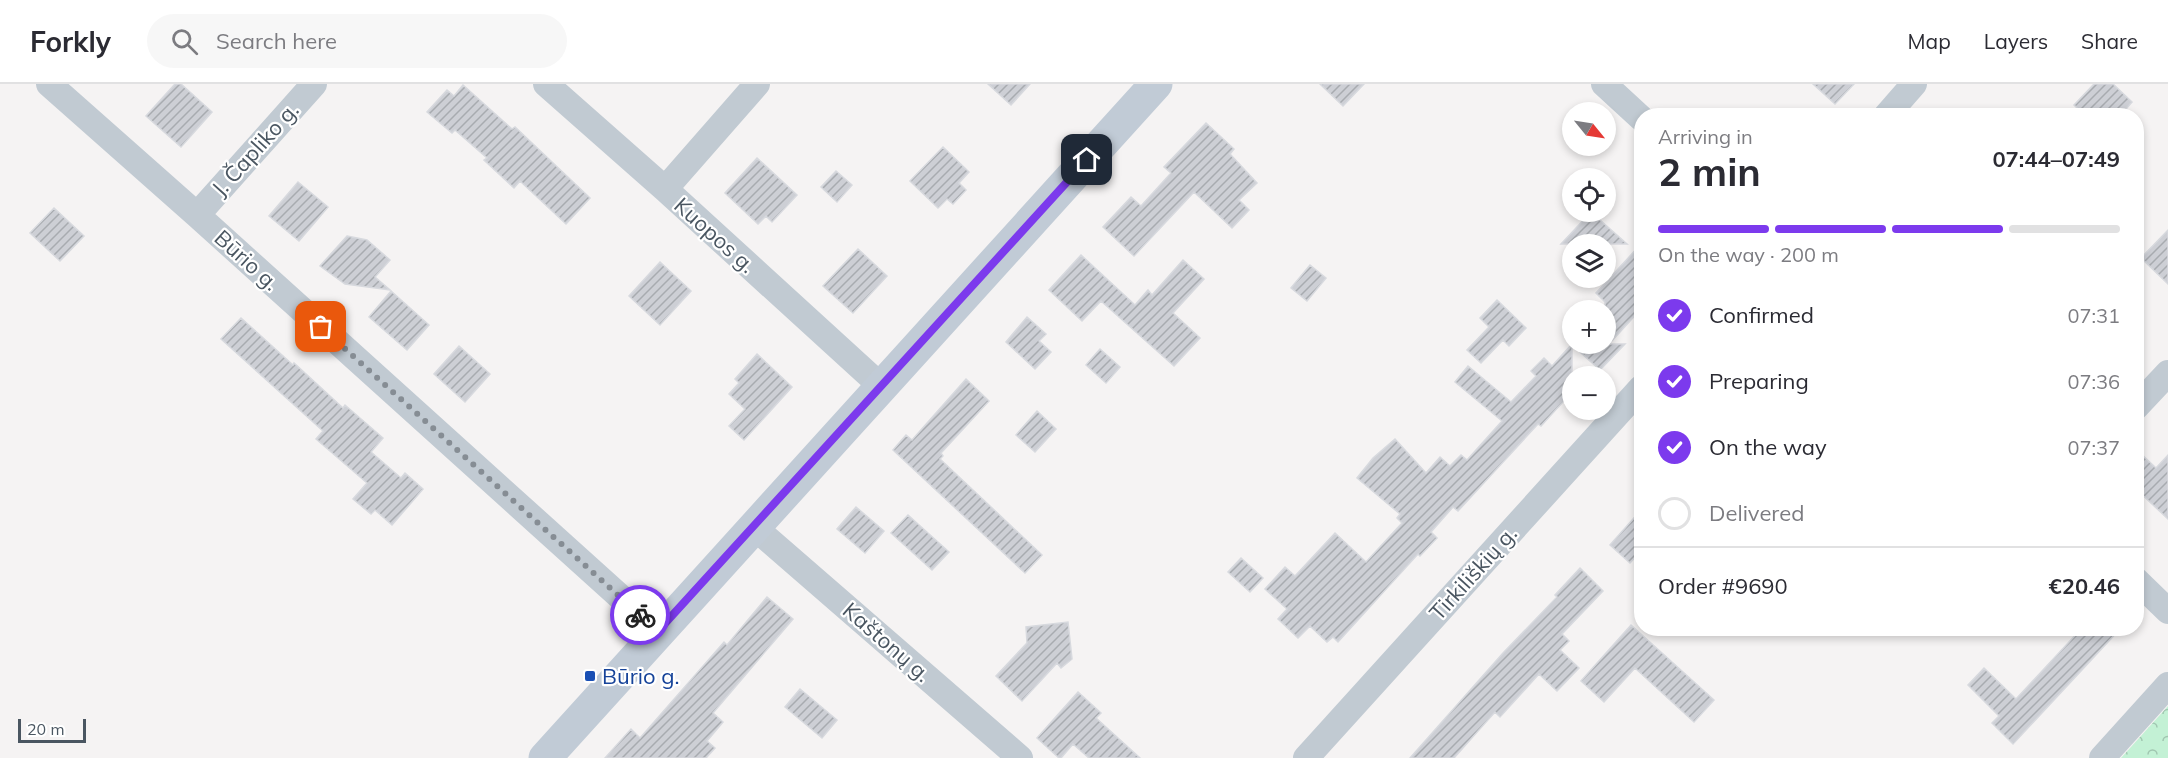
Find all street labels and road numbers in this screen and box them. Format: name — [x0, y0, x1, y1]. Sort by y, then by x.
street label: J. Čapliko g. — [205, 96, 305, 202]
street label: Kuopos g. — [669, 191, 761, 279]
street label: Būrio g. — [209, 224, 285, 296]
street label: Tirkiliškių g. — [1423, 520, 1523, 626]
street label: Kaštonų g. — [837, 596, 937, 688]

